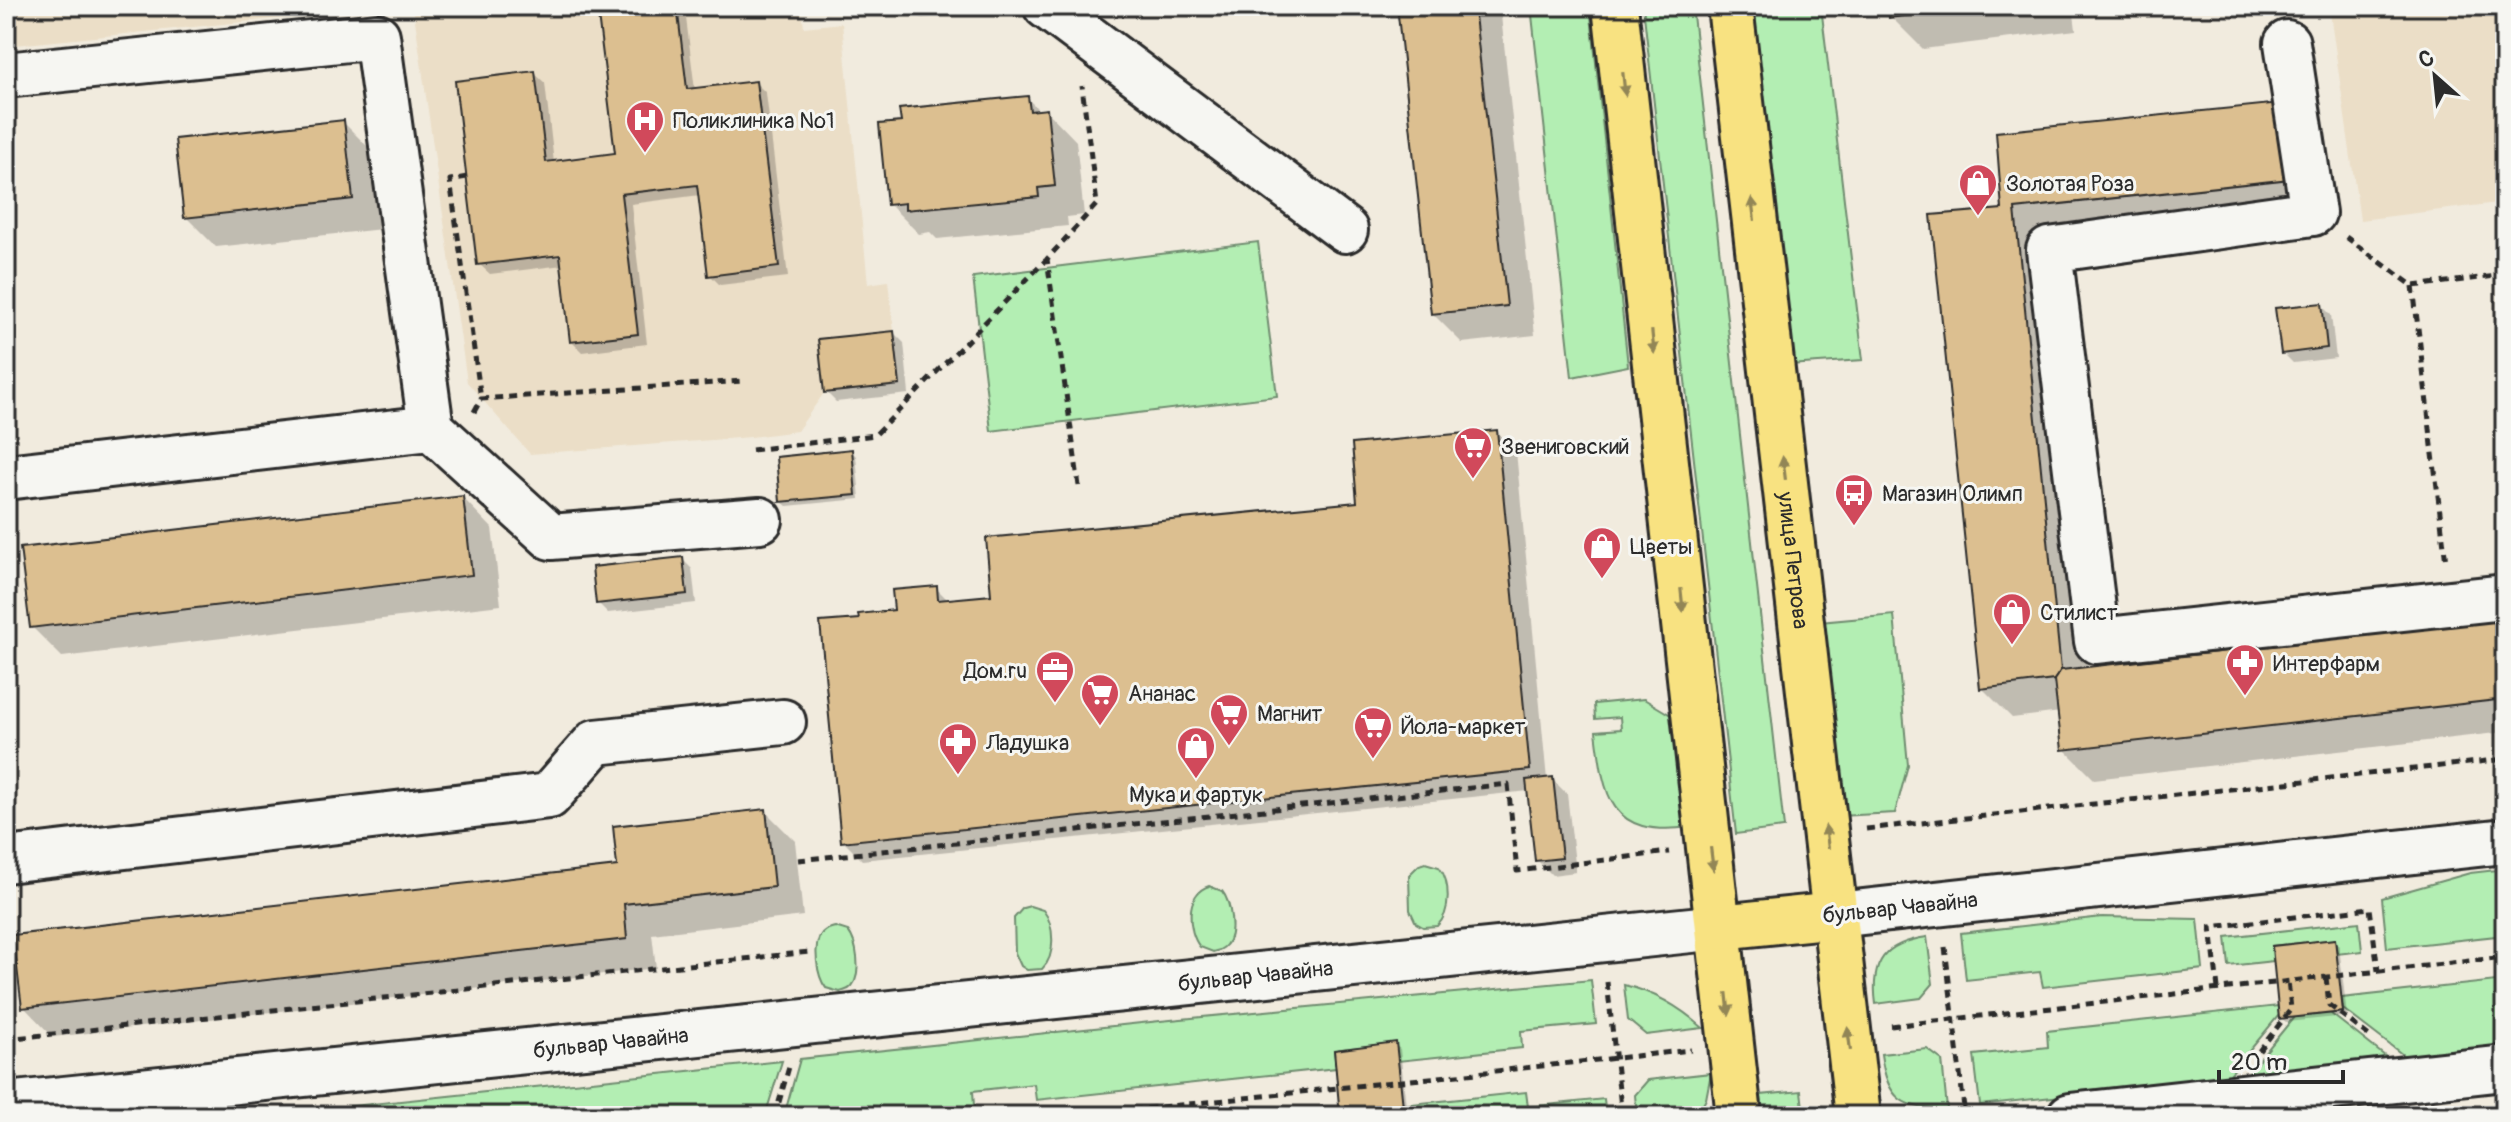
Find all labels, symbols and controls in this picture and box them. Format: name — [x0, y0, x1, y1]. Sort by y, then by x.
north arrow — [2395, 36, 2475, 116]
text: С — [2414, 43, 2439, 75]
one-way arrow — [1618, 71, 1631, 96]
hospital icon: Поликлиника №1 — [624, 99, 666, 154]
place label: Поликлиника №1 — [673, 107, 835, 135]
shop icon: Золотая Роза — [1957, 162, 1999, 217]
place label: Золотая Роза — [2006, 170, 2134, 198]
one-way arrow — [1747, 196, 1760, 221]
one-way arrow — [1647, 330, 1660, 355]
supermarket icon: Звениговский — [1452, 425, 1494, 480]
place label: Звениговский — [1501, 433, 1630, 461]
one-way arrow — [1777, 455, 1790, 480]
bus stop icon: Магазин Олимп — [1833, 472, 1875, 527]
place label: Магазин Олимп — [1882, 480, 2023, 508]
street label: улица Петрова — [1771, 489, 1815, 631]
shop icon: Цветы — [1581, 525, 1623, 580]
place label: Цветы — [1630, 533, 1692, 561]
one-way arrow — [1676, 588, 1689, 613]
shop icon: Стилист — [1991, 591, 2033, 646]
place label: Стилист — [2040, 599, 2118, 627]
pharmacy icon: Интерфарм — [2224, 642, 2266, 697]
office icon: Дом.ru — [1034, 649, 1076, 704]
place label: Интерфарм — [2273, 650, 2380, 678]
place label: Дом.ru — [963, 657, 1027, 685]
supermarket icon: Ананас — [1079, 672, 1121, 727]
place label: Ананас — [1128, 680, 1196, 708]
supermarket icon: Магнит — [1208, 692, 1250, 747]
place label: Магнит — [1257, 700, 1322, 728]
supermarket icon: Йола-маркет — [1352, 705, 1394, 760]
place label: Йола-маркет — [1401, 713, 1526, 741]
pharmacy icon: Ладушка — [937, 721, 979, 776]
shop icon: Мука и фартук — [1175, 725, 1217, 780]
place label: Ладушка — [985, 729, 1069, 757]
place label: Мука и фартук — [1129, 781, 1263, 809]
one-way arrow — [1820, 824, 1833, 849]
one-way arrow — [1705, 846, 1718, 871]
street label: бульвар Чавайна — [1821, 886, 1979, 930]
street label: бульвар Чавайна — [1176, 954, 1335, 998]
one-way arrow — [1721, 992, 1734, 1017]
street label: бульвар Чавайна — [532, 1021, 690, 1065]
one-way arrow — [1842, 1026, 1855, 1051]
scale bar — [2219, 1034, 2343, 1084]
text: 20 m — [2231, 1048, 2287, 1077]

